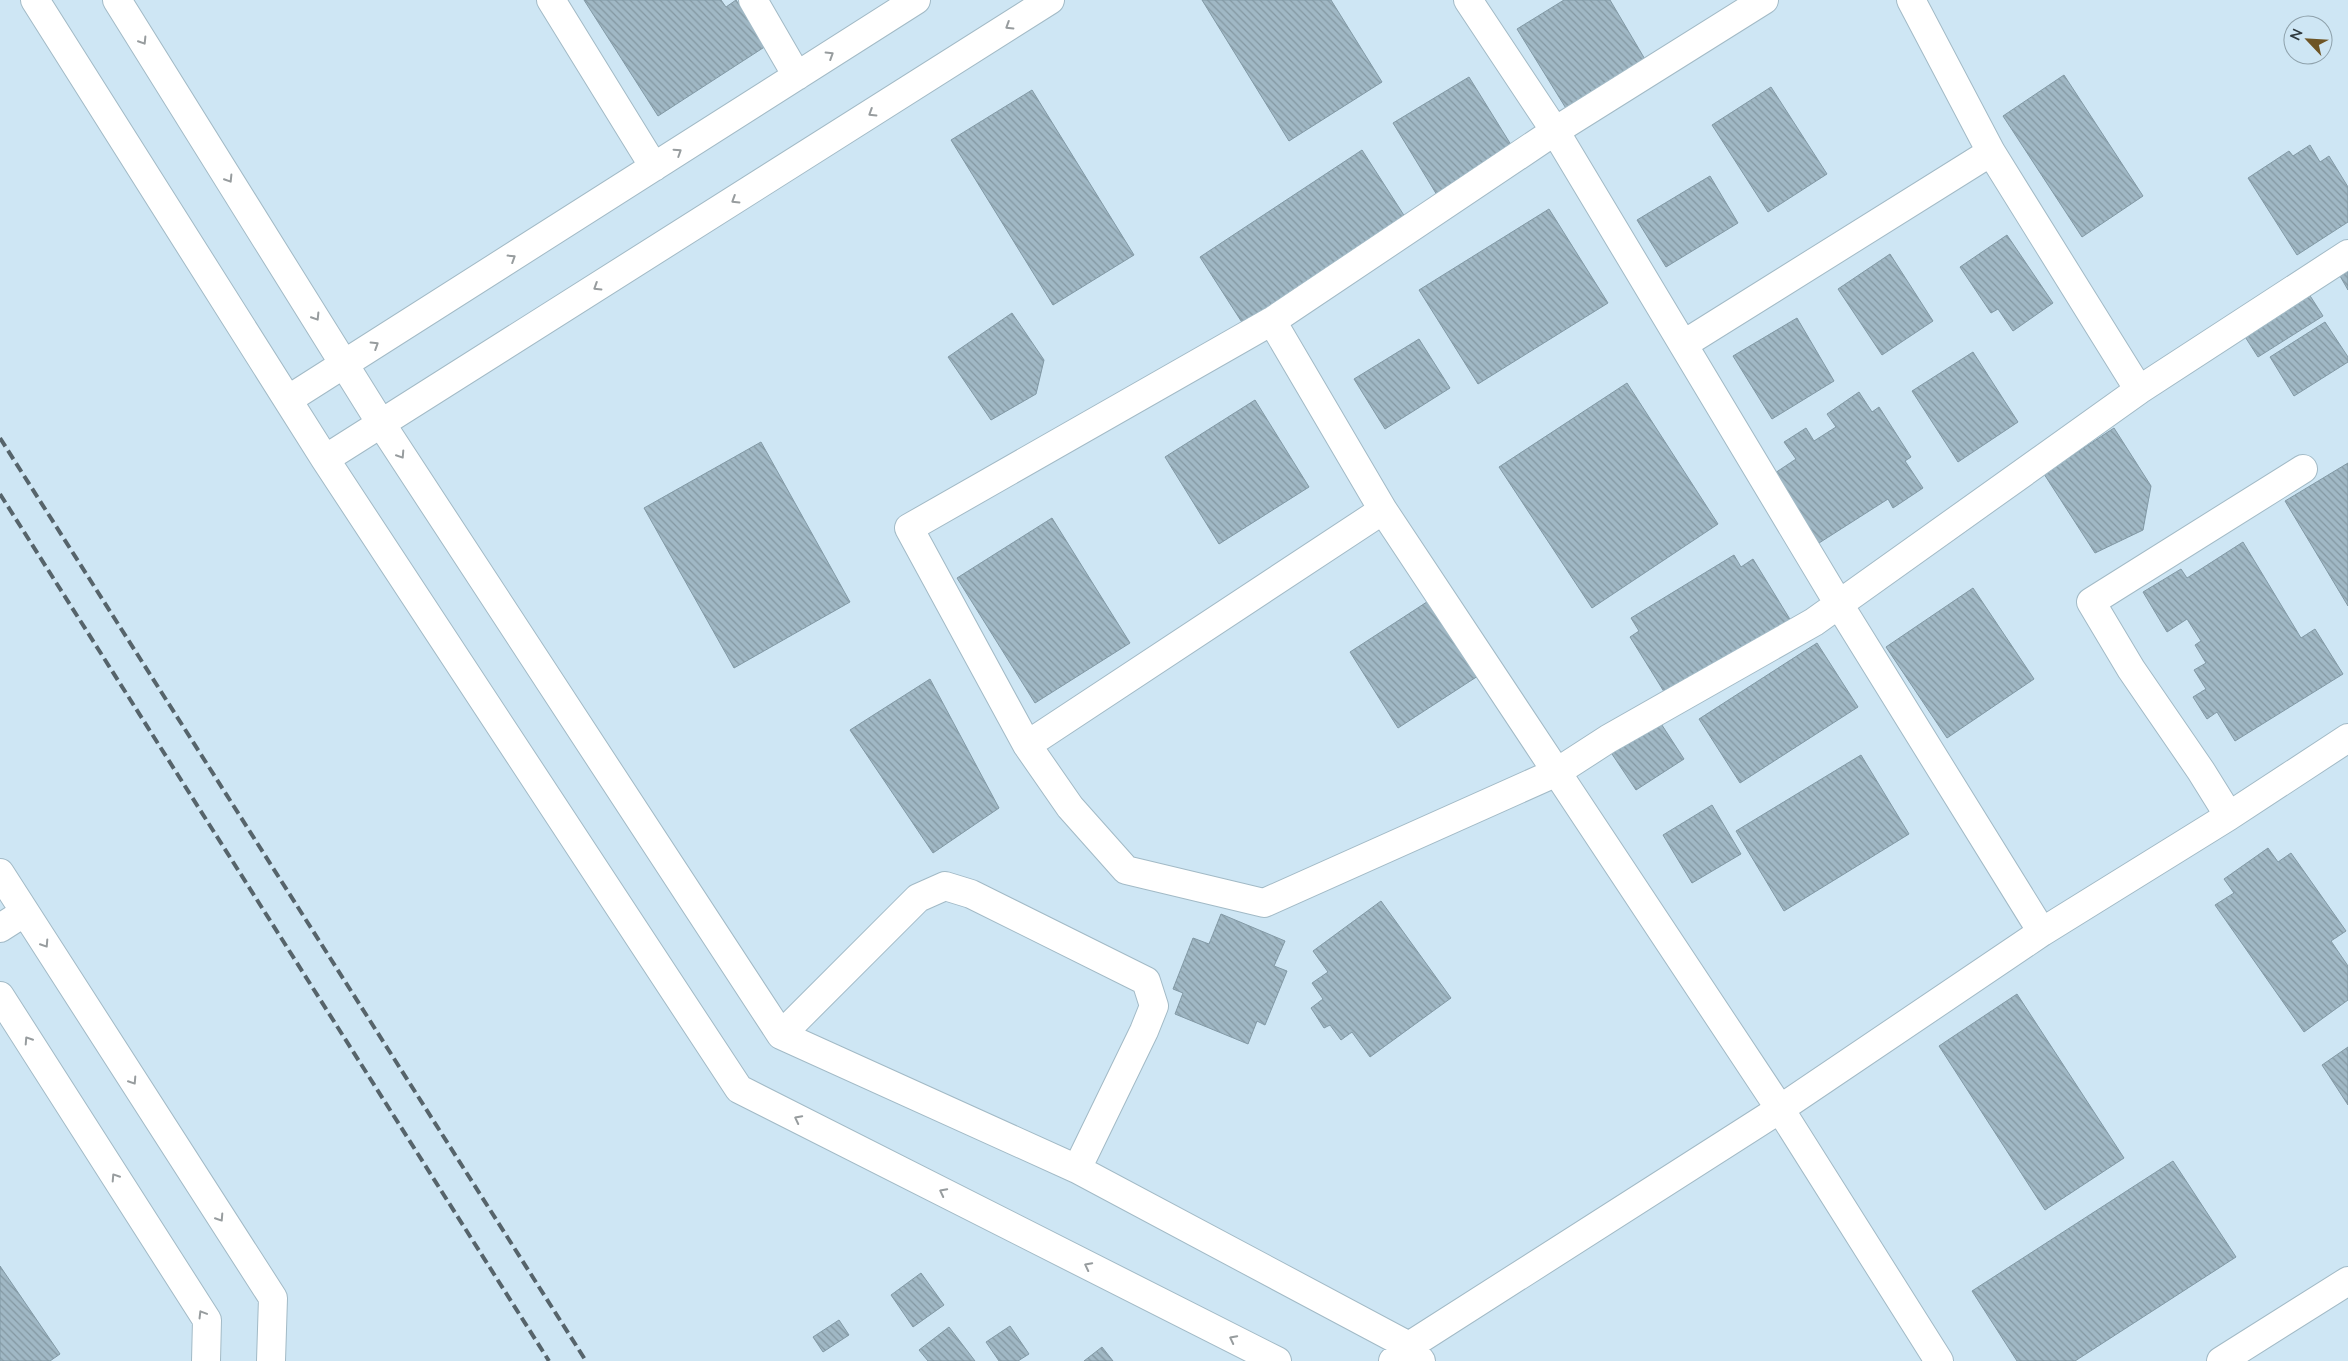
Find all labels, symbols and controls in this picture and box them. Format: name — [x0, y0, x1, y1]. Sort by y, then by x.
north arrow — [2283, 15, 2333, 65]
one-way arrow — [1005, 20, 1015, 29]
text: N — [2286, 26, 2306, 43]
one-way arrow — [136, 36, 146, 45]
one-way arrow — [824, 52, 834, 61]
one-way arrow — [868, 107, 877, 117]
one-way arrow — [673, 149, 682, 158]
one-way arrow — [223, 174, 233, 183]
one-way arrow — [731, 194, 740, 204]
one-way arrow — [506, 254, 515, 264]
one-way arrow — [594, 281, 603, 291]
one-way arrow — [309, 311, 319, 320]
one-way arrow — [369, 342, 378, 351]
one-way arrow — [395, 449, 404, 458]
one-way arrow — [39, 938, 48, 947]
one-way arrow — [24, 1036, 34, 1045]
one-way arrow — [126, 1075, 136, 1084]
one-way arrow — [795, 1115, 804, 1125]
one-way arrow — [112, 1173, 121, 1182]
one-way arrow — [939, 1188, 948, 1198]
one-way arrow — [214, 1212, 223, 1221]
one-way arrow — [1084, 1262, 1093, 1272]
one-way arrow — [199, 1310, 209, 1319]
one-way arrow — [1229, 1335, 1238, 1345]

